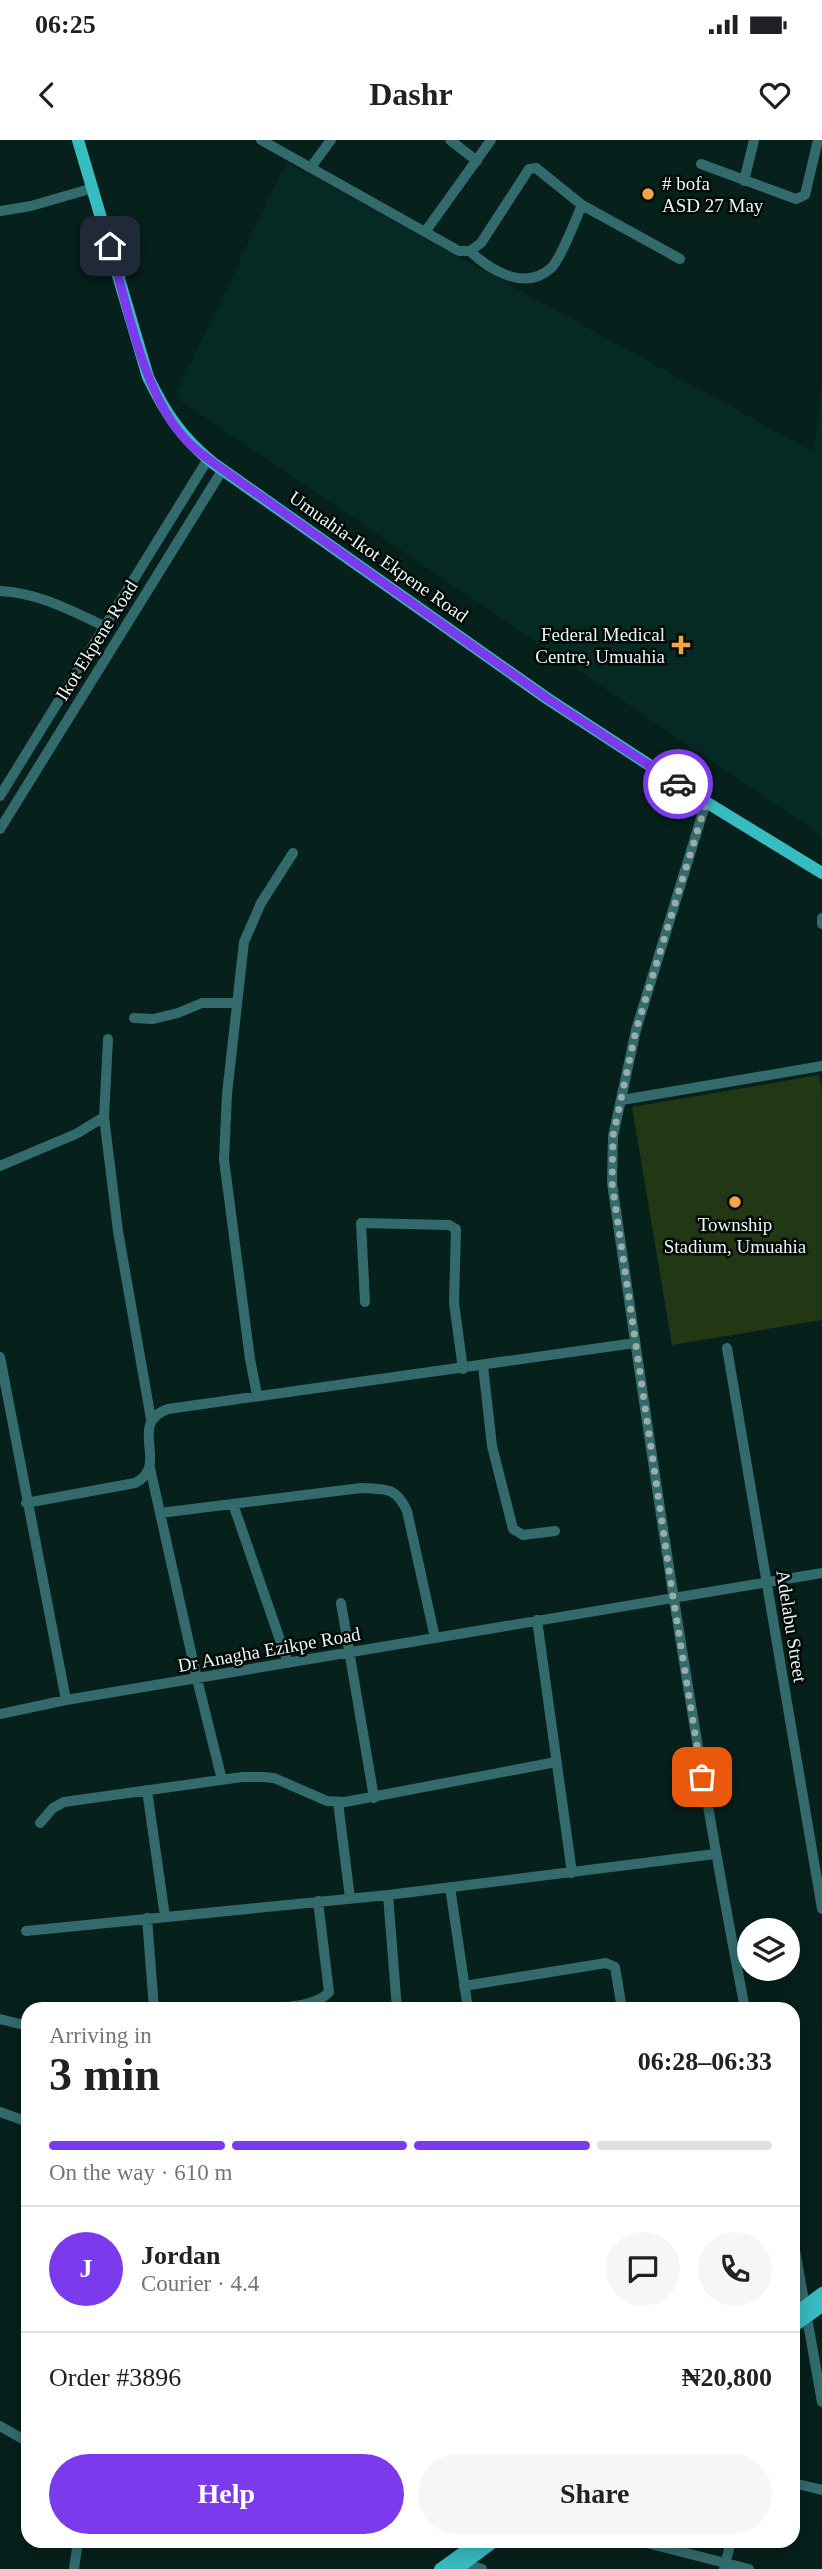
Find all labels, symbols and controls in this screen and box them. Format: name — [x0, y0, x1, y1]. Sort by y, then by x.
text: 06:25 — [35, 10, 96, 39]
icon: back — [28, 76, 66, 114]
text: Dashr — [369, 76, 453, 112]
icon: heart — [756, 76, 794, 114]
place label: # bofa ASD 27 May — [662, 173, 764, 216]
marker: # bofa ASD 27 May — [640, 186, 656, 202]
pin — [80, 216, 140, 276]
icon: home — [91, 227, 129, 265]
street label: Umuahia-Ikot Ekpene Road — [285, 487, 472, 626]
street label: Ikot Ekpene Road — [51, 576, 142, 704]
place label: Federal Medical Centre, Umuahia — [535, 624, 666, 667]
marker: Federal Medical Centre, Umuahia — [671, 635, 691, 655]
courier — [643, 749, 713, 819]
icon: car — [659, 765, 697, 803]
marker: Township Stadium, Umuahia — [727, 1194, 743, 1210]
place label: Township Stadium, Umuahia — [664, 1214, 807, 1257]
street label: Adelabu Street — [772, 1568, 811, 1684]
street label: Dr Anagha Ezikpe Road — [176, 1623, 363, 1676]
pin — [672, 1747, 732, 1807]
icon: bag — [683, 1758, 721, 1796]
map controls — [737, 1918, 800, 1981]
button: layers — [737, 1918, 800, 1981]
text: Arriving in — [49, 2023, 152, 2048]
text: 06:28–06:33 — [638, 2047, 772, 2076]
text: 3 min — [49, 2049, 160, 2100]
text: On the way · 610 m — [49, 2160, 232, 2185]
button: chat — [606, 2232, 680, 2306]
button: phone — [698, 2232, 772, 2306]
text: Jordan — [141, 2241, 220, 2270]
text: J — [80, 2254, 93, 2283]
text: Courier · 4.4 — [141, 2271, 259, 2296]
text: Order #3896 — [49, 2363, 181, 2392]
text: ₦20,800 — [682, 2363, 772, 2392]
button: Help — [49, 2454, 404, 2534]
button: Share — [418, 2454, 772, 2534]

